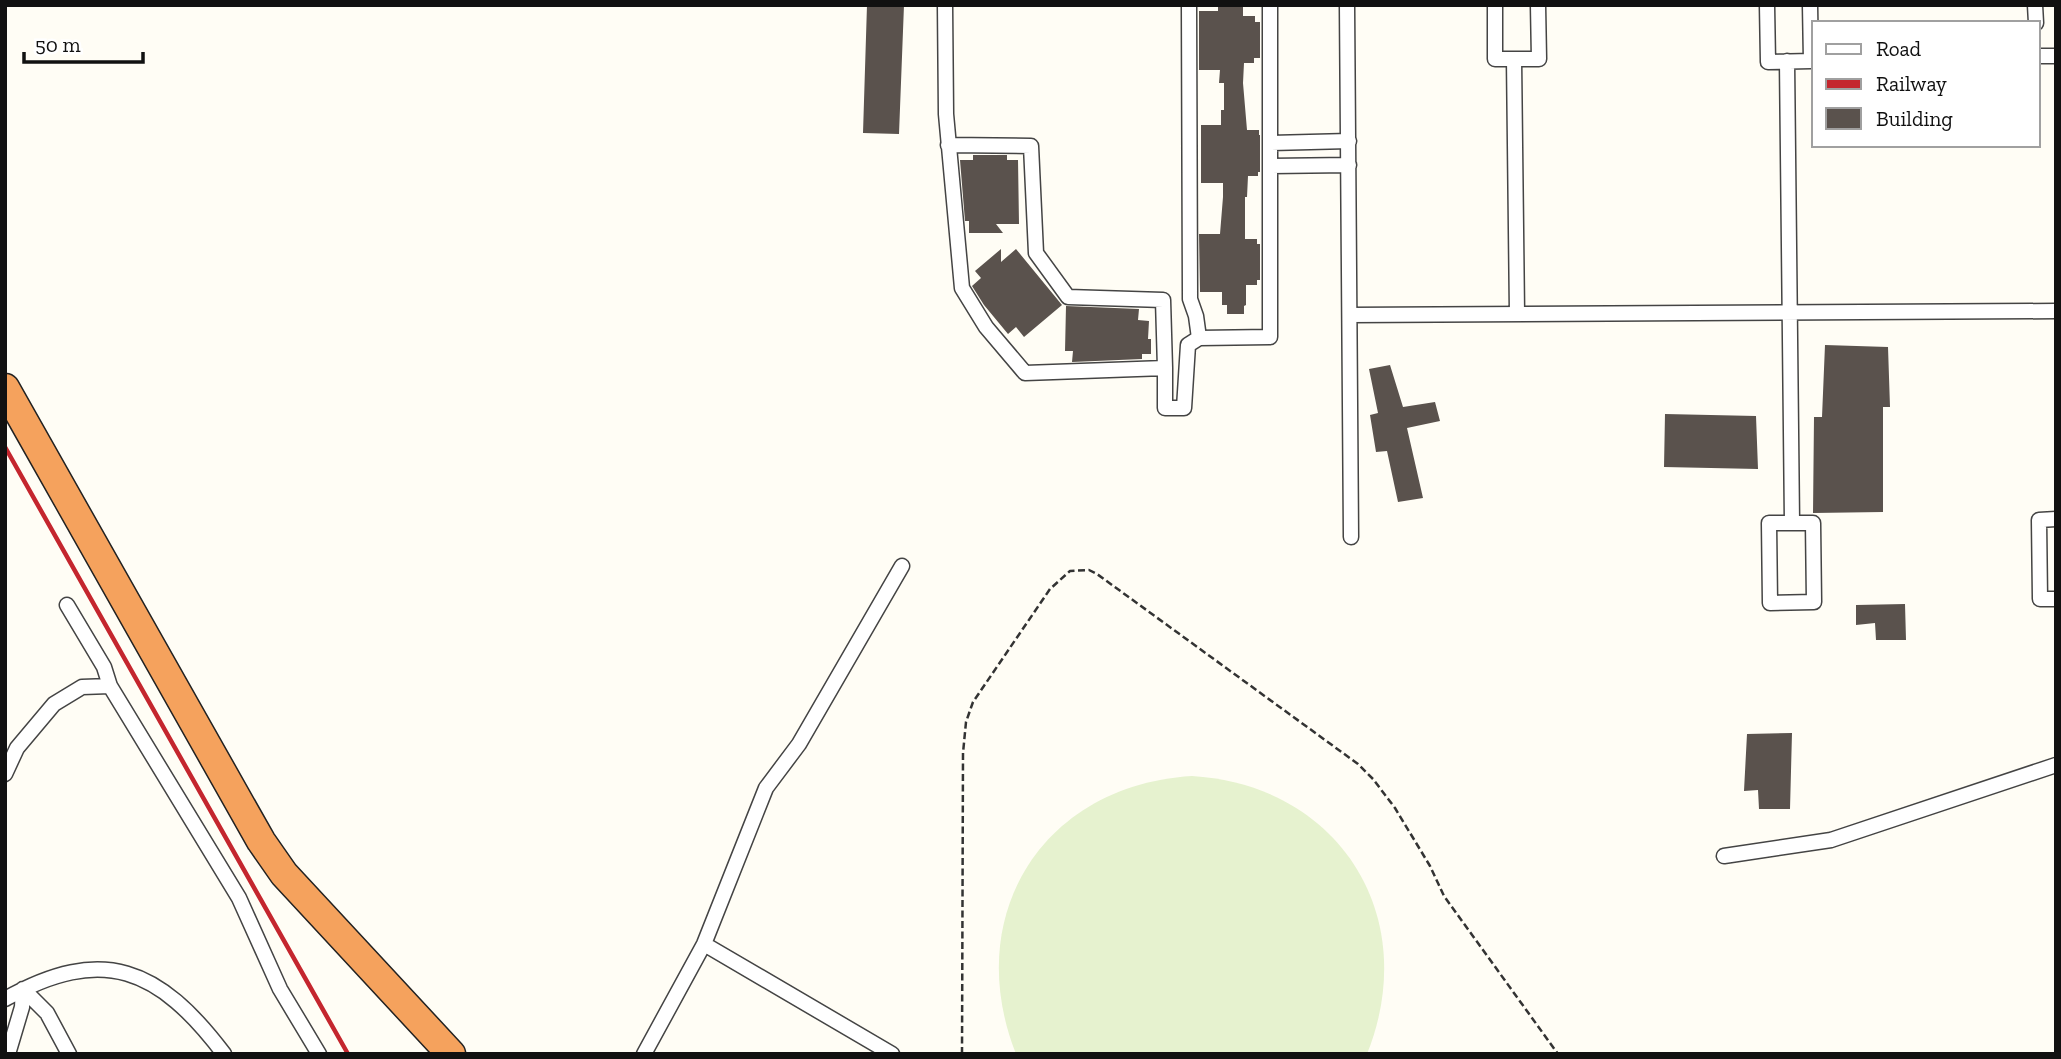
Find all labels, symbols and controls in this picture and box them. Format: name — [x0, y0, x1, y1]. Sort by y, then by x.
scale bar — [24, 21, 144, 65]
legend — [1812, 21, 2040, 147]
text: 50 m — [35, 32, 81, 57]
text: Road — [1876, 36, 1922, 61]
text: Railway — [1876, 71, 1947, 96]
text: Building — [1876, 106, 1953, 131]

